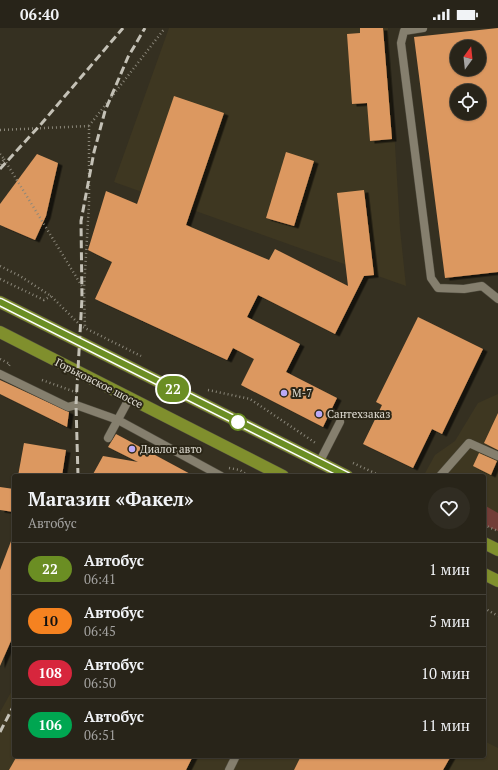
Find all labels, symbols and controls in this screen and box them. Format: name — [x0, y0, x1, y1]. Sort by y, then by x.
text: 06:40 — [20, 4, 59, 24]
north arrow — [450, 40, 486, 76]
map controls — [450, 40, 486, 120]
button: locate — [450, 84, 486, 120]
street label: Горьковское шоссе — [53, 355, 146, 411]
line badge: 22 — [155, 376, 191, 402]
text: 22 — [165, 379, 181, 398]
place label: М-7 — [292, 386, 312, 400]
marker: М-7 — [279, 388, 289, 398]
place label: Сантехзаказ — [327, 407, 390, 421]
marker: Сантехзаказ — [314, 409, 324, 419]
unlabelled marker — [229, 413, 247, 431]
place label: Диалог авто — [140, 442, 202, 456]
marker: Диалог авто — [127, 444, 137, 454]
text: Магазин «Факел» — [28, 486, 194, 511]
button: heart — [428, 487, 470, 529]
text: Автобус — [28, 514, 77, 532]
text: Автобус — [84, 550, 144, 570]
text: 22 — [42, 559, 58, 578]
text: 1 мин — [429, 559, 470, 579]
text: 06:41 — [84, 570, 116, 588]
text: Автобус — [84, 602, 144, 622]
text: 10 — [42, 611, 58, 630]
text: 5 мин — [429, 611, 470, 631]
text: 06:45 — [84, 622, 116, 640]
text: Автобус — [84, 654, 144, 674]
text: 108 — [38, 663, 62, 682]
text: 10 мин — [421, 663, 470, 683]
text: 06:50 — [84, 674, 116, 692]
text: Автобус — [84, 706, 144, 726]
text: 106 — [38, 715, 62, 734]
text: 11 мин — [421, 715, 470, 735]
text: 06:51 — [84, 726, 116, 744]

